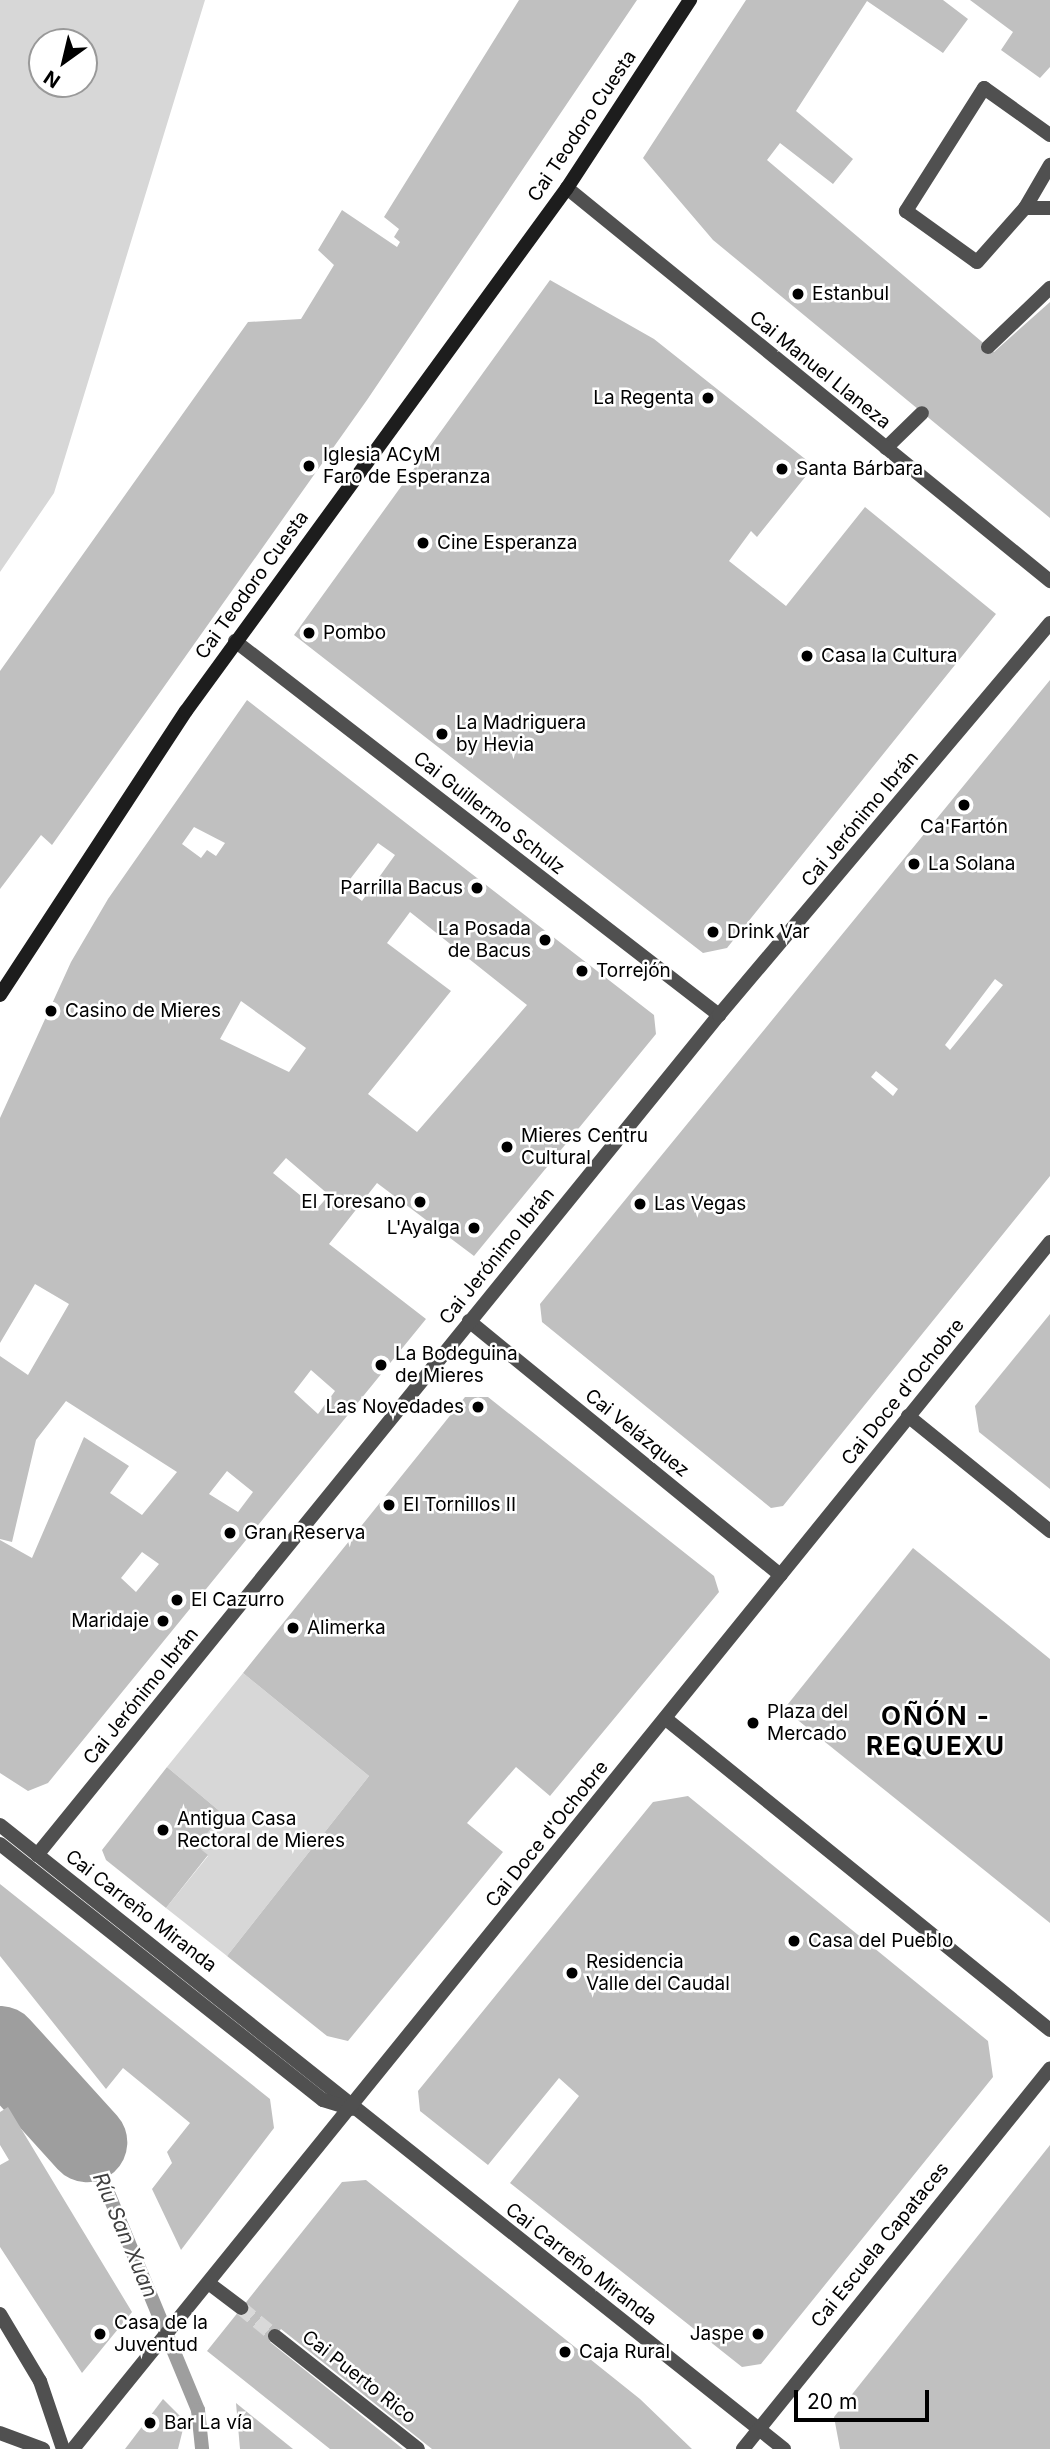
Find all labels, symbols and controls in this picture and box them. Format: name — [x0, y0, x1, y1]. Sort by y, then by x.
north arrow — [28, 28, 98, 98]
street label: Cai Teodoro Cuesta — [523, 46, 641, 206]
text: N — [40, 66, 65, 93]
place label: Estanbul — [812, 283, 889, 305]
marker: Estanbul — [790, 286, 806, 302]
street label: Cai Manuel Llaneza — [745, 306, 895, 434]
place label: La Regenta — [593, 387, 694, 409]
marker: La Regenta — [700, 390, 716, 406]
place label: Iglesia ACyM Faro de Esperanza — [323, 444, 490, 488]
marker: Iglesia ACyM Faro de Esperanza — [301, 458, 317, 474]
place label: Santa Bárbara — [796, 458, 923, 480]
marker: Santa Bárbara — [774, 461, 790, 477]
street label: Cai Teodoro Cuesta — [191, 506, 313, 664]
place label: Cine Esperanza — [437, 532, 577, 554]
marker: Cine Esperanza — [415, 535, 431, 551]
place label: Pombo — [323, 622, 386, 644]
marker: Pombo — [301, 625, 317, 641]
place label: Casa la Cultura — [821, 645, 957, 667]
marker: Casa la Cultura — [799, 648, 815, 664]
place label: La Madriguera by Hevia — [456, 712, 586, 756]
marker: La Madriguera by Hevia — [434, 726, 450, 742]
street label: Cai Guillermo Schulz — [409, 747, 569, 879]
street label: Cai Jerónimo Ibrán — [797, 747, 923, 891]
marker: Ca'Fartón — [956, 797, 972, 813]
place label: Ca'Fartón — [920, 816, 1008, 838]
place label: La Solana — [928, 853, 1016, 875]
marker: La Solana — [906, 856, 922, 872]
place label: Parrilla Bacus — [340, 877, 463, 899]
marker: Parrilla Bacus — [469, 880, 485, 896]
place label: La Posada de Bacus — [438, 918, 531, 962]
place label: Drink Var — [727, 921, 810, 943]
marker: Drink Var — [705, 924, 721, 940]
marker: La Posada de Bacus — [537, 932, 553, 948]
place label: Torrejón — [596, 960, 671, 982]
marker: Torrejón — [574, 963, 590, 979]
place label: Casino de Mieres — [65, 1000, 221, 1022]
marker: Casino de Mieres — [43, 1003, 59, 1019]
place label: Mieres Centru Cultural — [521, 1125, 648, 1169]
marker: Mieres Centru Cultural — [499, 1139, 515, 1155]
street label: Cai Jerónimo Ibrán — [435, 1183, 559, 1329]
place label: El Toresano — [301, 1191, 406, 1213]
place label: Las Vegas — [654, 1193, 746, 1215]
marker: El Toresano — [412, 1194, 428, 1210]
marker: Las Vegas — [632, 1196, 648, 1212]
place label: L'Ayalga — [387, 1217, 460, 1239]
marker: L'Ayalga — [466, 1220, 482, 1236]
street label: Cai Doce d'Ochobre — [837, 1314, 969, 1470]
place label: La Bodeguina de Mieres — [395, 1343, 518, 1387]
marker: La Bodeguina de Mieres — [373, 1357, 389, 1373]
street label: Cai Velázquez — [580, 1384, 694, 1482]
place label: Las Novedades — [325, 1396, 464, 1418]
marker: Las Novedades — [470, 1399, 486, 1415]
place label: El Tornillos II — [403, 1494, 516, 1516]
marker: El Tornillos II — [381, 1497, 397, 1513]
place label: Gran Reserva — [244, 1522, 365, 1544]
marker: Gran Reserva — [222, 1525, 238, 1541]
place label: El Cazurro — [191, 1589, 284, 1611]
marker: El Cazurro — [169, 1592, 185, 1608]
place label: Maridaje — [71, 1610, 149, 1632]
marker: Maridaje — [155, 1613, 171, 1629]
place label: Alimerka — [307, 1617, 386, 1639]
marker: Alimerka — [285, 1620, 301, 1636]
street label: Cai Jerónimo Ibrán — [79, 1623, 203, 1769]
district label: OÑÓN - REQUEXU — [867, 1700, 1005, 1762]
place label: Plaza del Mercado — [767, 1701, 848, 1745]
marker: Plaza del Mercado — [745, 1715, 761, 1731]
street label: Cai Doce d'Ochobre — [481, 1756, 613, 1912]
place label: Antigua Casa Rectoral de Mieres — [177, 1808, 345, 1852]
marker: Antigua Casa Rectoral de Mieres — [155, 1822, 171, 1838]
street label: Cai Carreño Miranda — [61, 1845, 221, 1977]
place label: Casa del Pueblo — [808, 1930, 953, 1952]
marker: Casa del Pueblo — [786, 1933, 802, 1949]
place label: Residencia Valle del Caudal — [586, 1951, 730, 1995]
marker: Residencia Valle del Caudal — [564, 1965, 580, 1981]
street label: Cai Escuela Capataces — [806, 2158, 954, 2332]
water label: Ríu San Xuan — [87, 2169, 163, 2301]
street label: Cai Carreño Miranda — [501, 2198, 661, 2330]
place label: Casa de la Juventud — [114, 2312, 208, 2356]
place label: Jaspe — [690, 2323, 744, 2345]
street label: Cai Puerto Rico — [298, 2325, 420, 2429]
marker: Casa de la Juventud — [92, 2326, 108, 2342]
marker: Jaspe — [750, 2326, 766, 2342]
place label: Caja Rural — [579, 2341, 670, 2363]
marker: Caja Rural — [557, 2344, 573, 2360]
scale bar — [798, 2376, 933, 2420]
text: 20 m — [807, 2389, 857, 2414]
place label: Bar La vía — [164, 2412, 252, 2434]
marker: Bar La vía — [142, 2415, 158, 2431]

